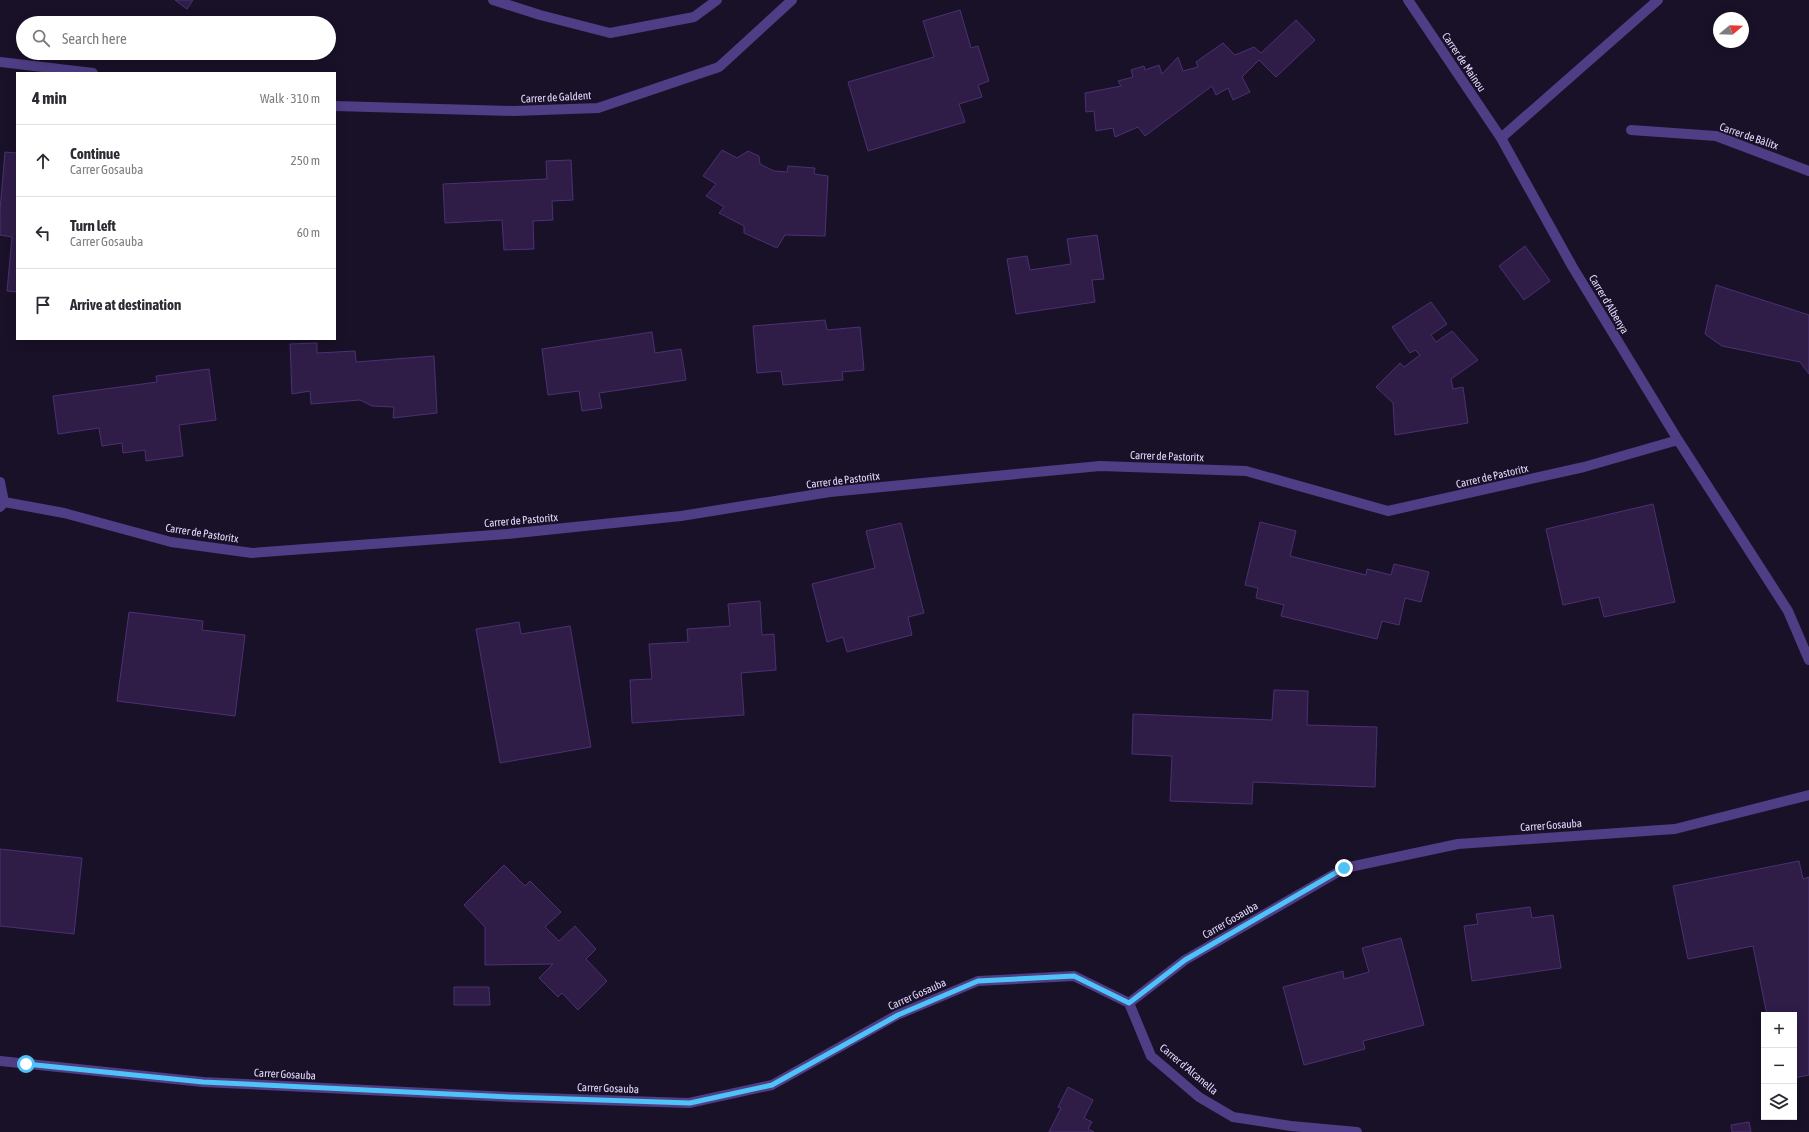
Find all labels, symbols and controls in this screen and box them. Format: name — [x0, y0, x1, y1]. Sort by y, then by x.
north arrow — [1713, 12, 1749, 48]
search box — [16, 16, 336, 60]
icon: search — [30, 27, 52, 49]
text: Search here — [62, 30, 127, 47]
street label: Carrer de Mainou — [1440, 30, 1488, 94]
text: 4 min — [32, 88, 67, 108]
street label: Carrer de Galdent — [520, 89, 592, 105]
text: Walk · 310 m — [260, 91, 320, 106]
street label: Carrer de Bàlitx — [1718, 120, 1781, 152]
text: Continue — [70, 145, 120, 162]
icon: ahead — [32, 150, 54, 172]
text: 250 m — [291, 153, 320, 168]
text: Carrer Gosauba — [70, 162, 143, 177]
text: Turn left — [70, 217, 116, 234]
icon: left — [32, 222, 54, 244]
text: 60 m — [297, 225, 320, 240]
text: Carrer Gosauba — [70, 234, 143, 249]
street label: Carrer d'Albenya — [1587, 272, 1631, 336]
icon: arrive — [32, 294, 54, 316]
text: Arrive at destination — [70, 296, 181, 313]
street label: Carrer de Pastoritx — [1130, 449, 1205, 463]
street label: Carrer de Pastoritx — [1455, 462, 1530, 490]
street label: Carrer de Pastoritx — [806, 469, 881, 490]
street label: Carrer de Pastoritx — [484, 511, 559, 529]
street label: Carrer de Pastoritx — [165, 521, 240, 545]
street label: Carrer Gosauba — [1520, 817, 1582, 833]
route end — [1335, 859, 1353, 877]
street label: Carrer Gosauba — [1200, 899, 1260, 941]
street label: Carrer Gosauba — [886, 976, 948, 1012]
map controls — [1761, 1012, 1797, 1120]
button: + — [1761, 1012, 1797, 1048]
street label: Carrer d'Alcanella — [1158, 1041, 1220, 1097]
button: − — [1761, 1048, 1797, 1084]
route start — [17, 1055, 35, 1073]
street label: Carrer Gosauba — [254, 1066, 316, 1082]
street label: Carrer Gosauba — [577, 1081, 639, 1095]
button: layers — [1761, 1084, 1797, 1120]

